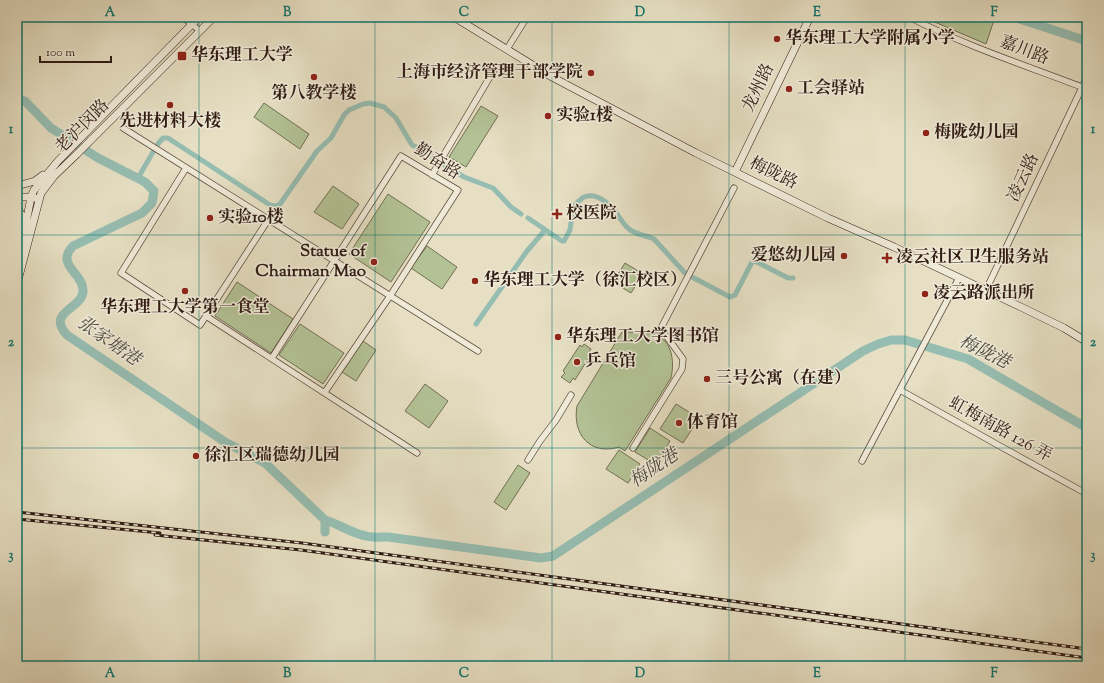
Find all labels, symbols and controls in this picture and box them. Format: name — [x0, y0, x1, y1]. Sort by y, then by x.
text: A — [105, 4, 116, 22]
text: B — [283, 4, 292, 22]
text: C — [459, 4, 469, 22]
text: D — [635, 4, 645, 22]
text: E — [813, 4, 821, 22]
text: F — [990, 4, 998, 22]
place label: 华东理工大学附属小学 — [785, 27, 955, 51]
street label: 嘉川路 — [996, 31, 1052, 71]
marker: 华东理工大学附属小学 — [772, 34, 782, 44]
scale bar — [40, 38, 111, 64]
text: 100 m — [46, 44, 75, 62]
place label: 华东理工大学 — [191, 44, 293, 68]
marker: 华东理工大学 — [176, 50, 188, 62]
street label: 龙州路 — [737, 60, 781, 116]
place label: 上海市经济管理干部学院 — [396, 61, 583, 85]
marker: 上海市经济管理干部学院 — [586, 68, 596, 78]
marker: 第八教学楼 — [309, 72, 319, 82]
place label: 工会驿站 — [797, 77, 865, 101]
place label: 第八教学楼 — [272, 82, 357, 106]
marker: 工会驿站 — [784, 84, 794, 94]
street label: 老沪闵路 — [50, 94, 116, 160]
marker: 先进材料大楼 — [165, 100, 175, 110]
place label: 实验1楼 — [556, 104, 613, 128]
place label: 先进材料大楼 — [119, 110, 221, 134]
marker: 实验1楼 — [543, 111, 553, 121]
text: 1 — [9, 121, 14, 139]
place label: 梅陇幼儿园 — [934, 121, 1019, 145]
text: 1 — [1091, 121, 1096, 139]
marker: 梅陇幼儿园 — [921, 128, 931, 138]
street label: 勤奋路 — [409, 138, 465, 186]
street label: 凌云路 — [1002, 150, 1046, 206]
street label: 梅陇路 — [745, 152, 801, 196]
place label: 校医院 — [566, 202, 617, 226]
place label: 实验10楼 — [218, 206, 284, 230]
marker: 校医院 — [551, 208, 563, 220]
marker: 实验10楼 — [205, 213, 215, 223]
place label: Statue of Chairman Mao — [255, 240, 367, 284]
place label: 爱悠幼儿园 — [751, 244, 836, 268]
place label: 凌云社区卫生服务站 — [896, 246, 1049, 270]
marker: 爱悠幼儿园 — [839, 251, 849, 261]
marker: 凌云社区卫生服务站 — [881, 252, 893, 264]
marker: Statue of Chairman Mao — [369, 257, 379, 267]
place label: 华东理工大学（徐汇校区） — [483, 269, 687, 293]
marker: 华东理工大学（徐汇校区） — [470, 276, 480, 286]
place label: 凌云路派出所 — [933, 282, 1035, 306]
marker: 华东理工大学第一食堂 — [180, 286, 190, 296]
marker: 凌云路派出所 — [920, 289, 930, 299]
place label: 华东理工大学第一食堂 — [100, 296, 270, 320]
water label: 张家塘港 — [71, 311, 147, 374]
place label: 华东理工大学图书馆 — [566, 325, 719, 349]
water label: 梅陇港 — [954, 329, 1016, 377]
marker: 华东理工大学图书馆 — [553, 332, 563, 342]
text: 2 — [8, 334, 15, 352]
text: 2 — [1090, 334, 1097, 352]
place label: 乒乓馆 — [585, 350, 636, 374]
marker: 乒乓馆 — [572, 357, 582, 367]
place label: 三号公寓（在建） — [715, 367, 851, 391]
marker: 三号公寓（在建） — [702, 374, 712, 384]
street label: 虹梅南路 126 弄 — [944, 392, 1056, 468]
place label: 体育馆 — [687, 411, 738, 435]
marker: 体育馆 — [674, 418, 684, 428]
water label: 梅陇港 — [625, 442, 686, 495]
place label: 徐汇区瑞德幼儿园 — [204, 444, 340, 468]
marker: 徐汇区瑞德幼儿园 — [191, 451, 201, 461]
text: 3 — [8, 547, 14, 565]
text: 3 — [1090, 547, 1096, 565]
text: A — [105, 665, 116, 683]
text: B — [283, 665, 292, 683]
text: C — [459, 665, 469, 683]
text: D — [635, 665, 645, 683]
text: E — [813, 665, 821, 683]
text: F — [990, 665, 998, 683]

